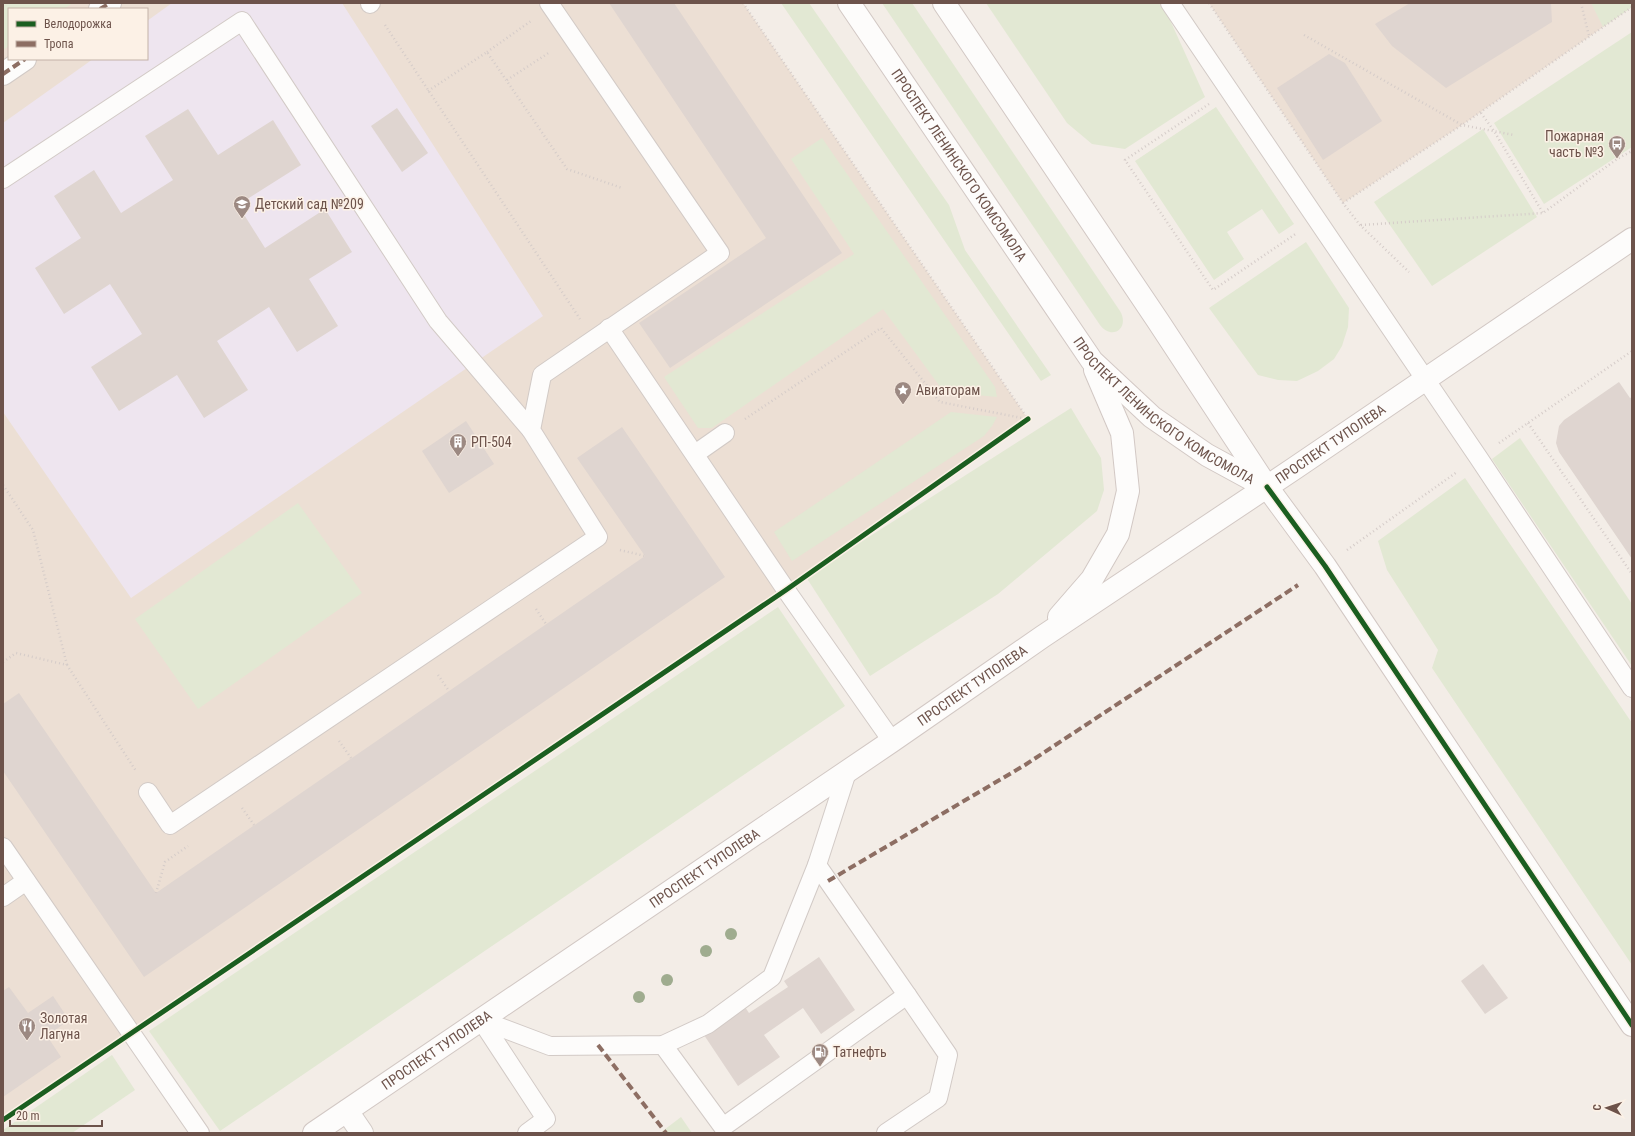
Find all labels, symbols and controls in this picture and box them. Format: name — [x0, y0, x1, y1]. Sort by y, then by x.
legend — [8, 8, 148, 60]
text: Велодорожка — [44, 17, 112, 31]
text: Тропа — [44, 37, 74, 51]
street label: ПРОСПЕКТ ЛЕНИНСКОГО КОМСОМОЛА — [888, 66, 1030, 264]
place label: Пожарная часть №3 — [1545, 128, 1604, 160]
bus stop icon: Пожарная часть №3 — [1607, 134, 1627, 159]
school or university icon: Детский сад №209 — [232, 194, 252, 219]
place label: Детский сад №209 — [255, 196, 364, 212]
street label: ПРОСПЕКТ ЛЕНИНСКОГО КОМСОМОЛА — [1070, 334, 1257, 487]
place icon: Авиаторам — [893, 380, 913, 405]
place label: Авиаторам — [916, 382, 980, 398]
street label: ПРОСПЕКТ ТУПОЛЕВА — [1272, 401, 1388, 487]
building icon: РП-504 — [448, 432, 468, 457]
place label: РП-504 — [471, 434, 512, 450]
street label: ПРОСПЕКТ ТУПОЛЕВА — [914, 642, 1030, 729]
street label: ПРОСПЕКТ ТУПОЛЕВА — [647, 825, 763, 911]
street label: ПРОСПЕКТ ТУПОЛЕВА — [378, 1007, 495, 1093]
place label: Золотая Лагуна — [40, 1010, 88, 1042]
restaurant icon: Золотая Лагуна — [17, 1016, 37, 1041]
fuel station icon: Татнефть — [810, 1042, 830, 1067]
place label: Татнефть — [833, 1044, 887, 1060]
north arrow — [1587, 1088, 1627, 1128]
scale bar — [10, 1102, 102, 1128]
text: С — [1591, 1104, 1604, 1111]
text: 20 m — [16, 1109, 40, 1123]

